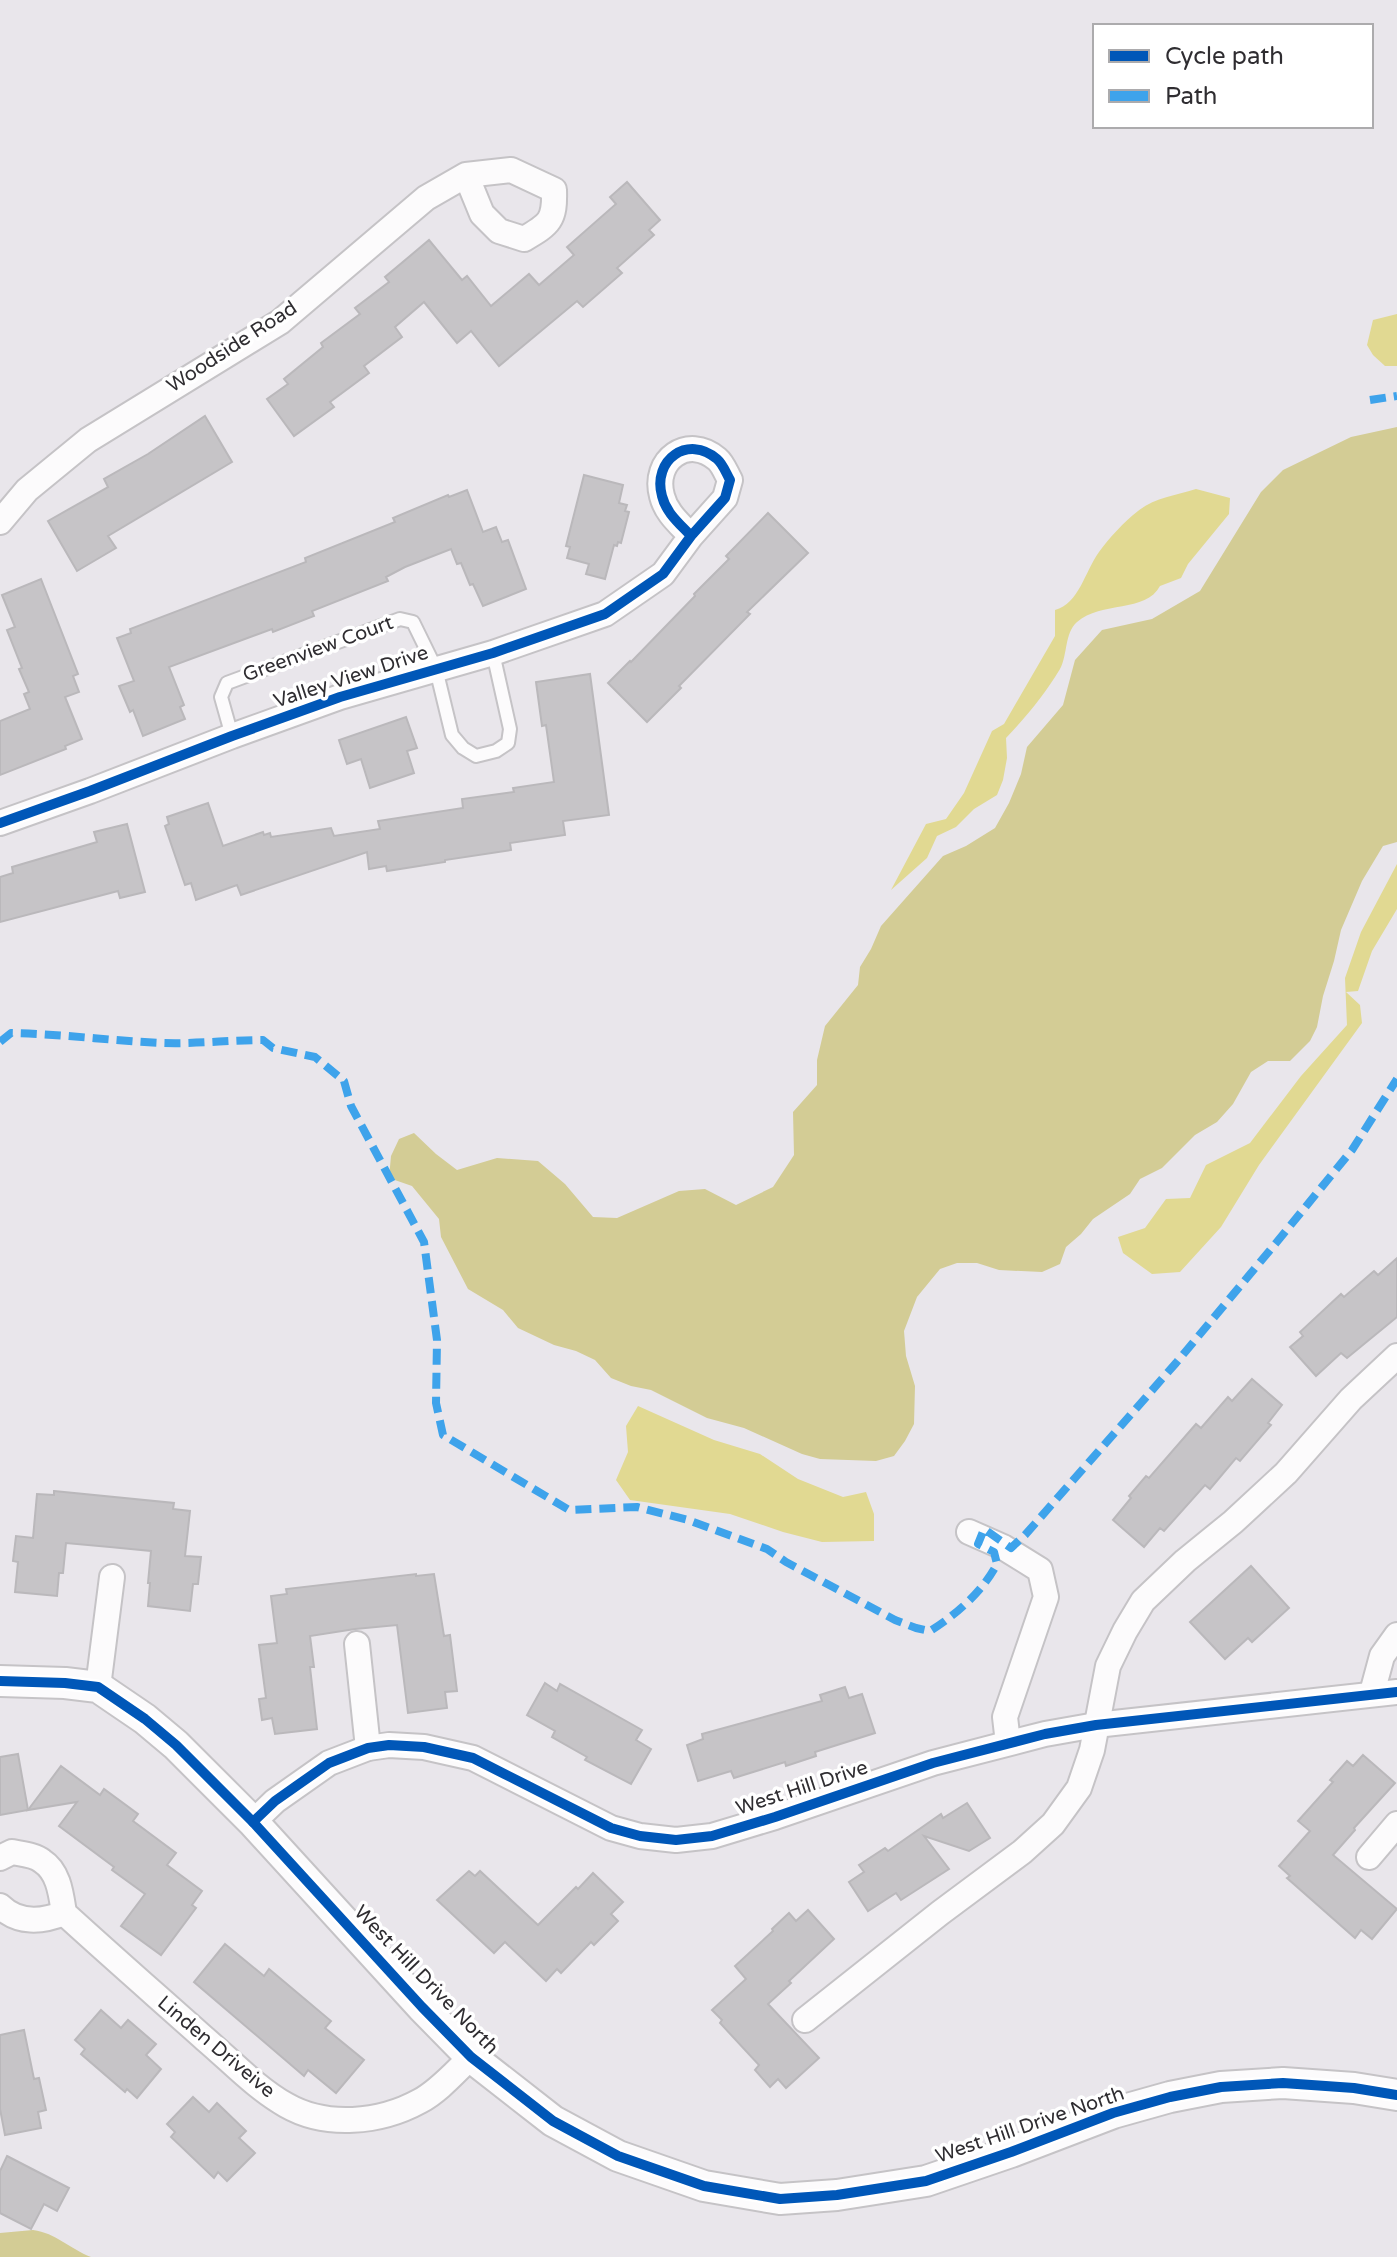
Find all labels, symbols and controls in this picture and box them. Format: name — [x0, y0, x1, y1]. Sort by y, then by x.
legend — [1093, 24, 1373, 128]
text: Cycle path — [1165, 42, 1284, 71]
text: Path — [1165, 82, 1218, 111]
street label: Woodside Road — [162, 296, 302, 398]
street label: Greenview Court — [240, 611, 397, 687]
street label: Valley View Drive — [271, 641, 431, 713]
street label: West Hill Drive — [733, 1755, 871, 1821]
street label: West Hill Drive North — [349, 1900, 503, 2060]
street label: Linden Driveive — [152, 1991, 280, 2103]
street label: West Hill Drive North — [933, 2081, 1127, 2169]

